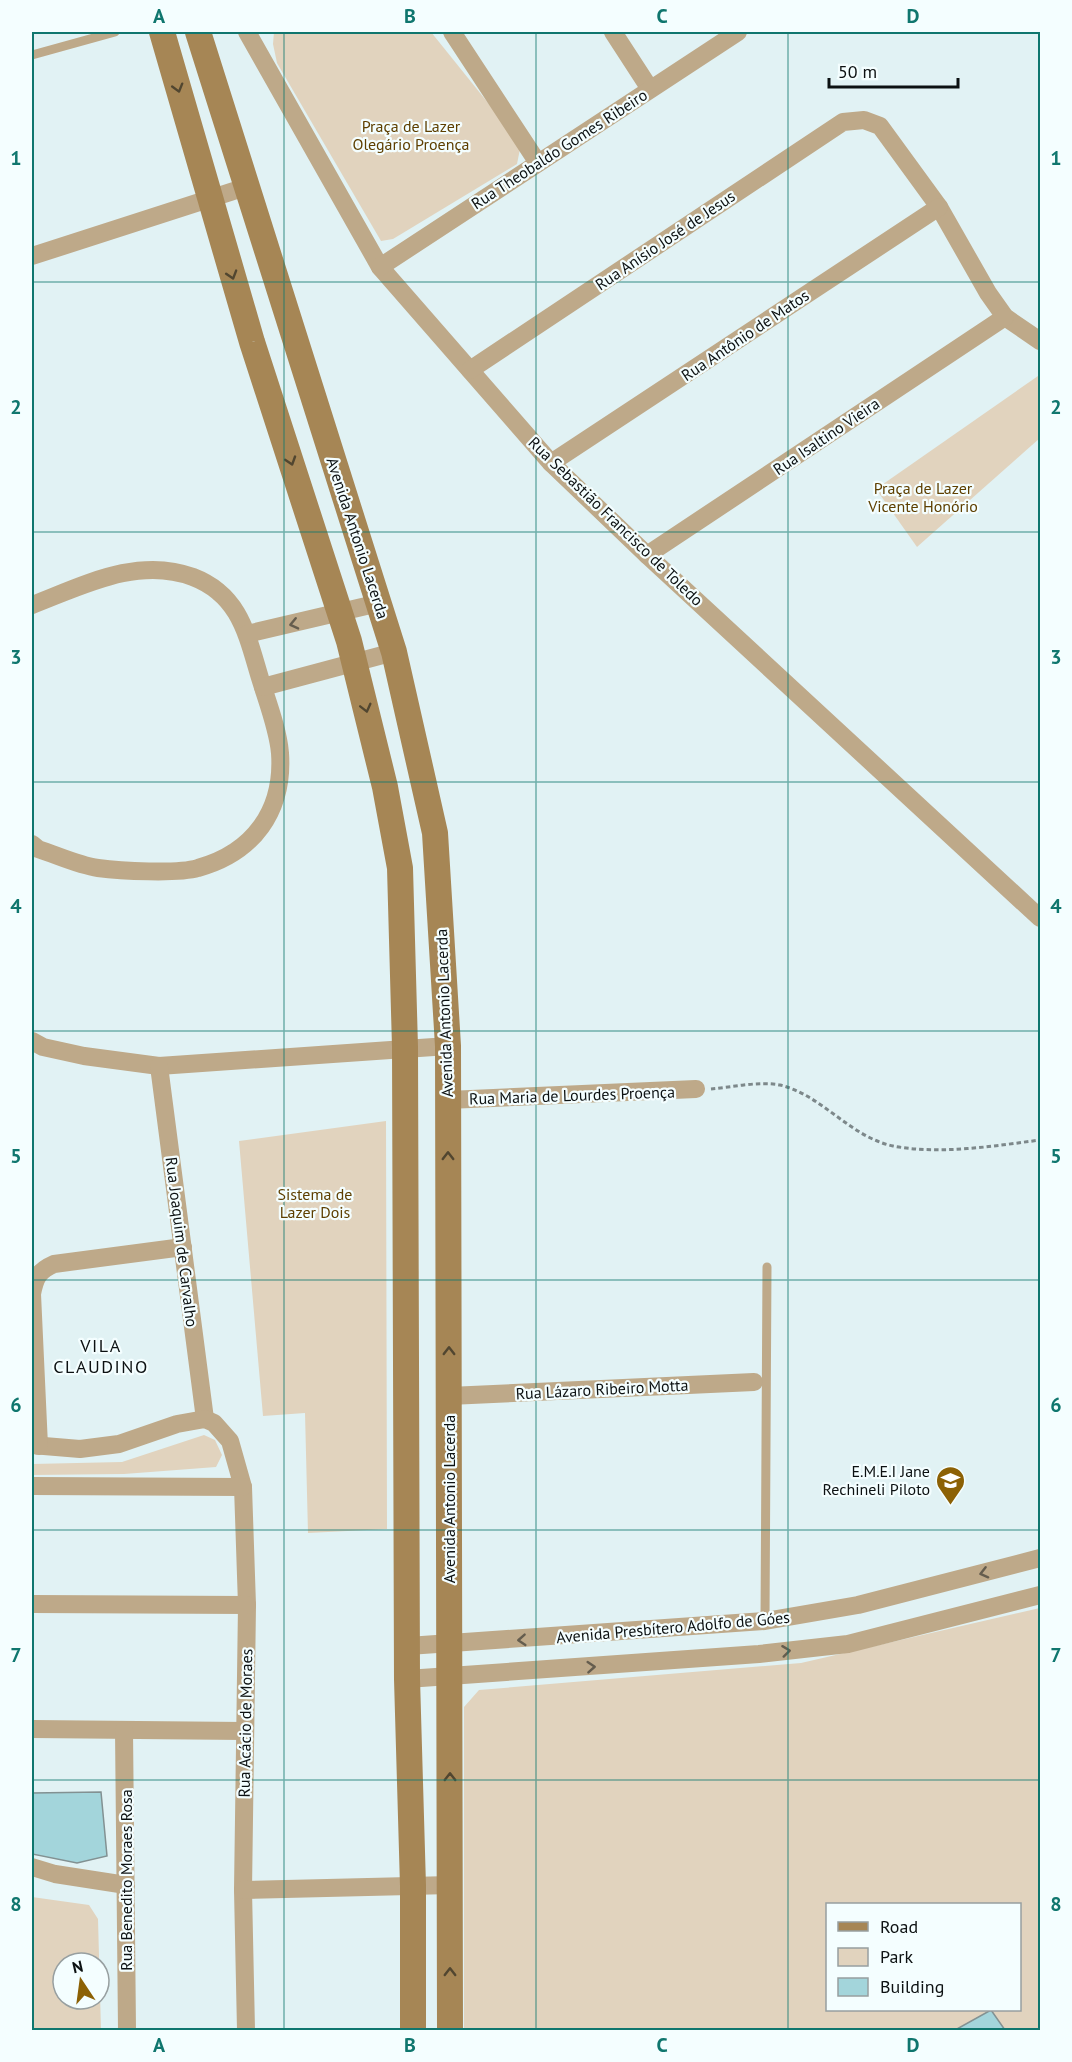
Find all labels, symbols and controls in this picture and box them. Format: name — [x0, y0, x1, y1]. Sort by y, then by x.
text: A — [153, 3, 166, 29]
text: B — [404, 3, 416, 29]
text: C — [656, 3, 668, 29]
text: D — [907, 3, 920, 29]
scale bar — [829, 51, 958, 89]
text: 50 m — [838, 60, 877, 83]
one-way arrow — [171, 82, 183, 93]
street label: Rua Theobaldo Gomes Ribeiro — [467, 85, 651, 213]
park label: Praça de Lazer Olegário Proença — [352, 116, 470, 154]
text: 1 — [10, 145, 22, 171]
text: 1 — [1050, 145, 1062, 171]
street label: Rua Anísio José de Jesus — [591, 186, 739, 294]
one-way arrow — [225, 269, 237, 280]
street label: Rua Antônio de Matos — [677, 285, 813, 385]
street label: Rua Isaltino Vieira — [769, 393, 883, 479]
text: 2 — [10, 394, 22, 420]
text: 2 — [1050, 394, 1062, 420]
street label: Rua Sebastião Francisco de Toledo — [525, 432, 707, 610]
one-way arrow — [284, 455, 296, 466]
street label: Avenida Antonio Lacerda — [322, 455, 394, 621]
park label: Praça de Lazer Vicente Honório — [867, 478, 978, 516]
one-way arrow — [289, 616, 299, 629]
text: 3 — [10, 644, 22, 670]
text: 3 — [1050, 644, 1062, 670]
one-way arrow — [358, 703, 371, 713]
text: 4 — [10, 893, 22, 919]
text: 4 — [1050, 893, 1062, 919]
street label: Avenida Antonio Lacerda — [431, 928, 457, 1098]
street label: Rua Maria de Lourdes Proença — [469, 1081, 675, 1109]
text: 5 — [10, 1143, 22, 1169]
text: 5 — [1050, 1143, 1062, 1169]
one-way arrow — [442, 1152, 454, 1161]
street label: Rua Joaquim de Carvalho — [162, 1156, 202, 1328]
park label: Sistema de Lazer Dois — [278, 1184, 352, 1222]
district label: VILA CLAUDINO — [53, 1334, 149, 1378]
one-way arrow — [443, 1347, 455, 1356]
street label: Rua Lázaro Ribeiro Motta — [515, 1374, 689, 1404]
text: 6 — [10, 1392, 22, 1418]
text: 6 — [1050, 1392, 1062, 1418]
street label: Avenida Antonio Lacerda — [439, 1415, 459, 1583]
place label: E.M.E.I Jane Rechineli Piloto — [823, 1461, 930, 1499]
school or university icon: E.M.E.I Jane Rechineli Piloto — [935, 1464, 967, 1506]
one-way arrow — [979, 1565, 989, 1578]
street label: Avenida Presbítero Adolfo de Góes — [555, 1607, 791, 1647]
one-way arrow — [517, 1633, 526, 1646]
text: 7 — [10, 1642, 22, 1668]
text: 7 — [1050, 1642, 1062, 1668]
one-way arrow — [781, 1645, 790, 1658]
street label: Rua Acácio de Moraes — [234, 1648, 256, 1798]
one-way arrow — [587, 1661, 596, 1674]
one-way arrow — [444, 1773, 457, 1782]
street label: Rua Benedito Moraes Rosa — [116, 1789, 136, 1971]
text: 8 — [10, 1891, 22, 1917]
text: 8 — [1050, 1891, 1062, 1917]
legend — [826, 1903, 1021, 2011]
text: Road — [880, 1915, 918, 1938]
text: Park — [880, 1945, 913, 1968]
north arrow — [51, 1951, 111, 2011]
text: N — [70, 1955, 85, 1977]
one-way arrow — [444, 1968, 456, 1977]
text: Building — [880, 1975, 944, 1998]
text: A — [153, 2032, 166, 2058]
text: B — [404, 2032, 416, 2058]
text: C — [656, 2032, 668, 2058]
text: D — [907, 2032, 920, 2058]

